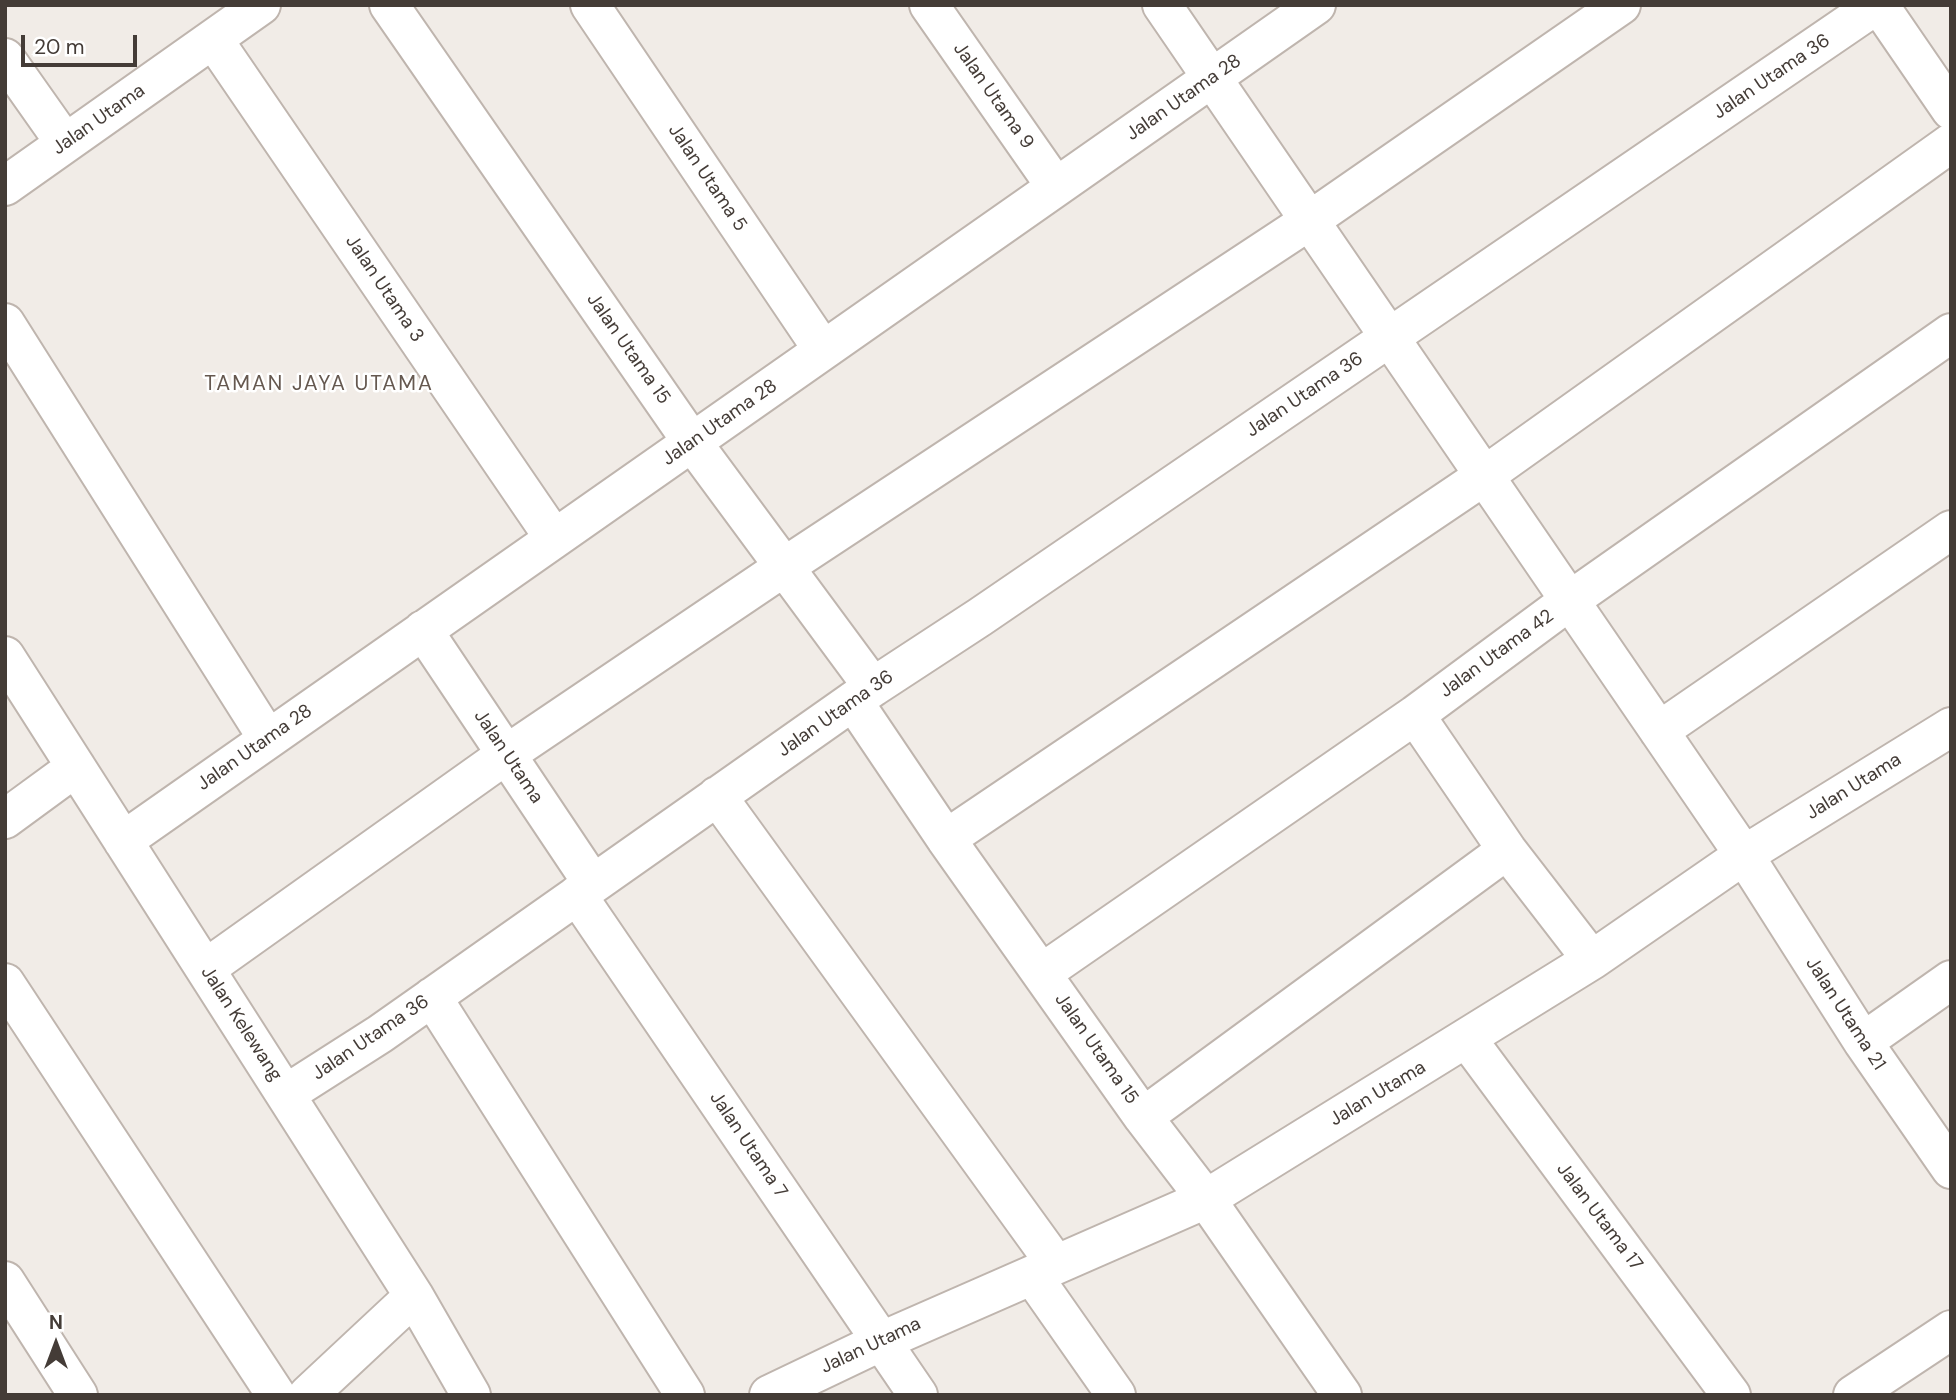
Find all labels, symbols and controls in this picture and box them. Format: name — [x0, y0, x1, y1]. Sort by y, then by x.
scale bar — [24, 21, 140, 65]
street label: Jalan Utama 36 — [1709, 29, 1835, 125]
text: 20 m — [34, 33, 85, 61]
street label: Jalan Utama 9 — [948, 38, 1038, 154]
street label: Jalan Utama 28 — [1122, 50, 1246, 146]
street label: Jalan Utama — [48, 80, 150, 160]
street label: Jalan Utama 5 — [663, 120, 751, 236]
street label: Jalan Utama 3 — [340, 231, 428, 347]
street label: Jalan Utama 15 — [581, 289, 675, 409]
street label: Jalan Utama 36 — [1242, 347, 1368, 443]
district label: TAMAN JAYA UTAMA — [206, 371, 432, 397]
street label: Jalan Utama 28 — [658, 375, 782, 471]
street label: Jalan Utama 42 — [1436, 605, 1558, 703]
street label: Jalan Utama 36 — [774, 666, 898, 762]
street label: Jalan Utama 28 — [193, 700, 317, 796]
street label: Jalan Utama — [468, 706, 548, 808]
street label: Jalan Utama — [1802, 749, 1906, 825]
street label: Jalan Utama 21 — [1800, 953, 1890, 1075]
street label: Jalan Kelewang — [195, 962, 287, 1086]
street label: Jalan Utama 15 — [1049, 989, 1143, 1109]
street label: Jalan Utama 36 — [308, 990, 434, 1086]
street label: Jalan Utama — [1326, 1056, 1430, 1132]
street label: Jalan Utama 7 — [704, 1088, 792, 1202]
street label: Jalan Utama 17 — [1551, 1159, 1647, 1275]
north arrow — [21, 1309, 91, 1379]
text: N — [49, 1310, 63, 1335]
street label: Jalan Utama — [817, 1313, 925, 1379]

